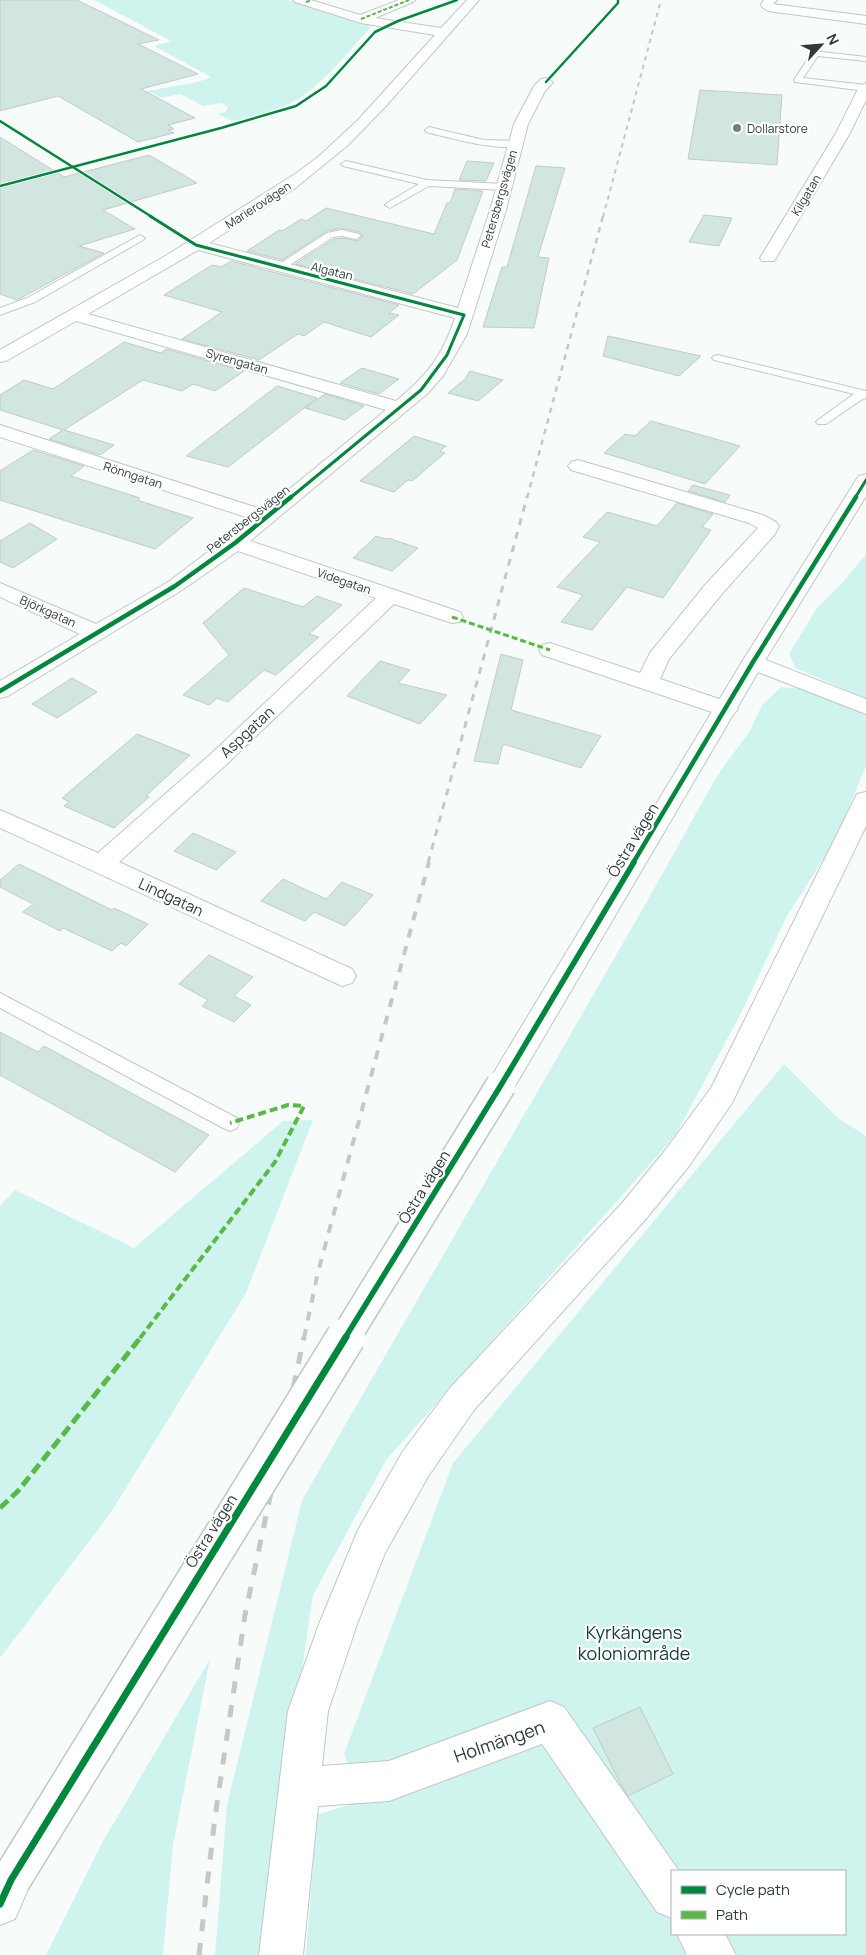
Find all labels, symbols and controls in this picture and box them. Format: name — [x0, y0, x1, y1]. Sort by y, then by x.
north arrow — [796, 20, 846, 70]
text: N — [822, 30, 844, 48]
place label: Dollarstore — [747, 120, 808, 137]
marker: Dollarstore — [731, 122, 743, 134]
street label: Petersbergsvägen — [477, 148, 521, 250]
street label: Kilgatan — [787, 171, 825, 219]
street label: Marierovägen — [222, 177, 294, 233]
street label: Algatan — [309, 258, 355, 284]
street label: Syrengatan — [204, 344, 270, 378]
street label: Rönngatan — [101, 457, 165, 493]
street label: Petersbergsvägen — [203, 481, 293, 557]
street label: Videgatan — [315, 564, 373, 598]
street label: Björkgatan — [17, 591, 79, 631]
street label: Aspgatan — [215, 702, 279, 762]
street label: Östra vägen — [603, 799, 663, 881]
street label: Lindgatan — [135, 873, 207, 921]
street label: Östra vägen — [393, 1146, 455, 1228]
street label: Östra vägen — [180, 1490, 242, 1572]
park label: Kyrkängens koloniområde — [578, 1620, 690, 1665]
street label: Holmängen — [450, 1714, 548, 1768]
legend — [671, 1870, 846, 1935]
text: Cycle path — [716, 1879, 790, 1900]
text: Path — [716, 1904, 748, 1925]

